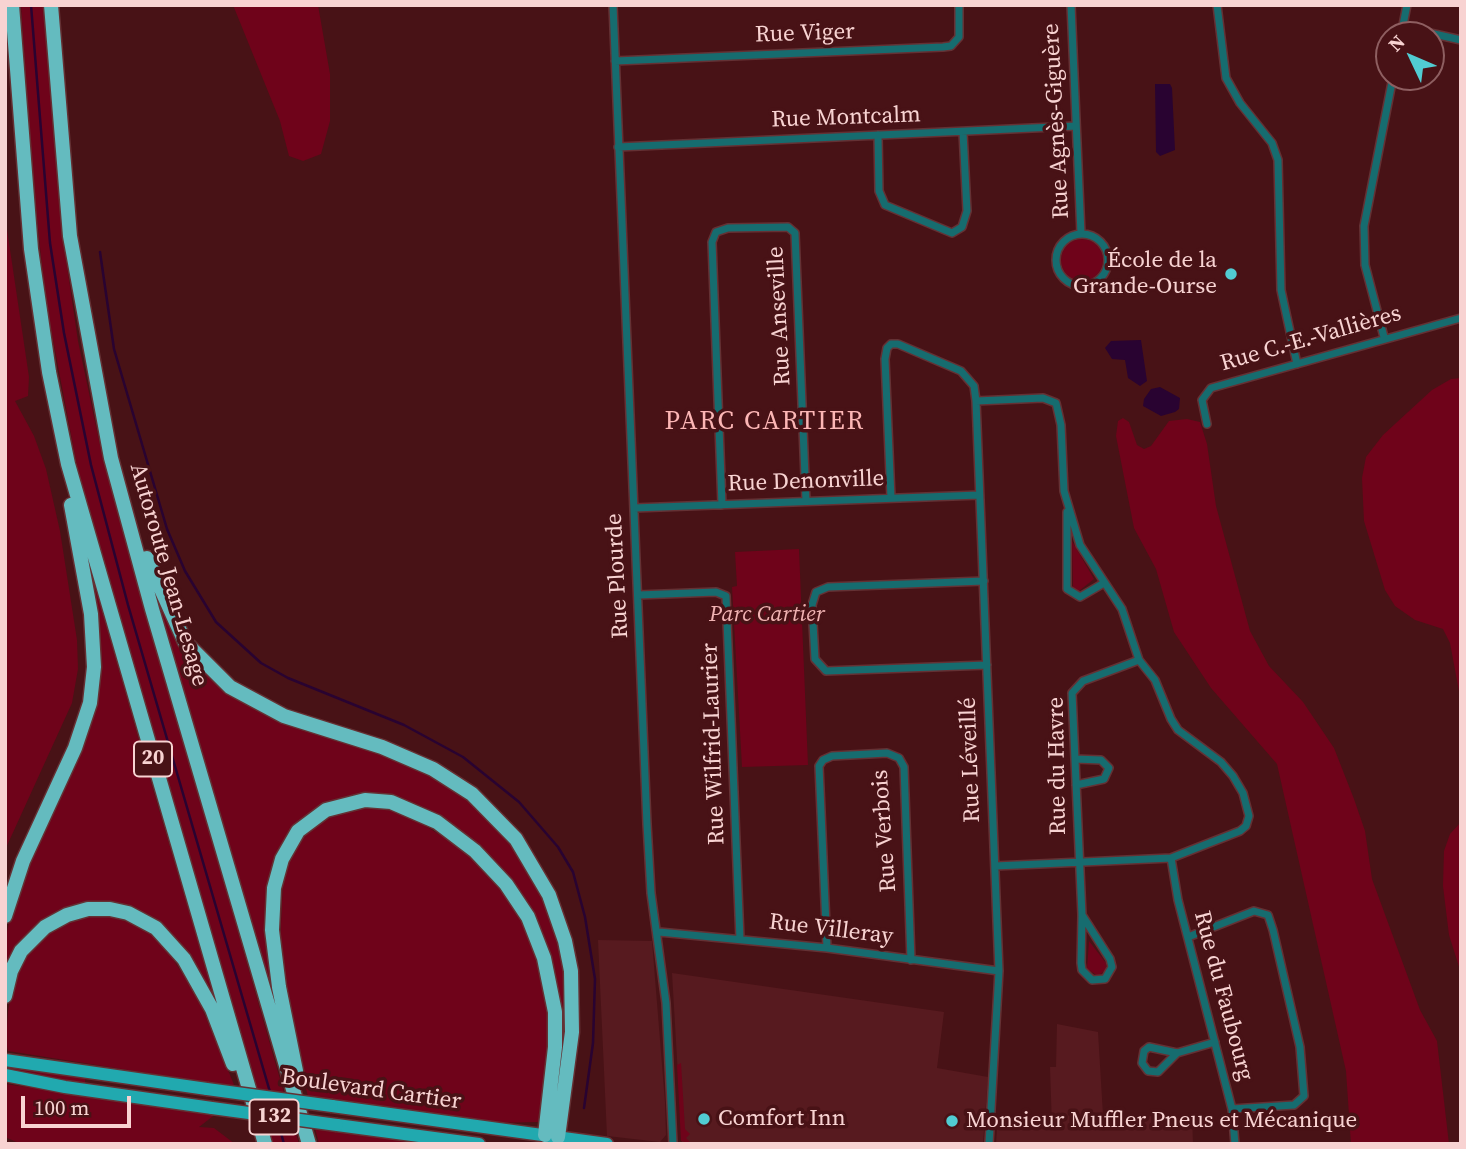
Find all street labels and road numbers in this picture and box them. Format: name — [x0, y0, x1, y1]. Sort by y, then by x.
street label: Rue Viger — [755, 18, 855, 50]
street label: Rue Agnès-Giguère — [1038, 23, 1076, 219]
street label: Rue Montcalm — [771, 102, 921, 134]
street label: Rue Anseville — [763, 246, 797, 386]
street label: Rue C.-E.-Vallières — [1217, 300, 1405, 378]
street label: Autoroute Jean-Lesage — [123, 460, 213, 690]
street label: Rue Denonville — [727, 465, 885, 499]
street label: Rue Plourde — [601, 513, 635, 639]
street label: Rue Wilfrid-Laurier — [697, 643, 731, 845]
street label: Rue Léveillé — [955, 697, 987, 823]
street label: Rue du Havre — [1043, 697, 1073, 835]
road number: 20 — [134, 742, 172, 776]
street label: Rue Verbois — [867, 769, 903, 893]
street label: Rue du Faubourg — [1187, 908, 1259, 1084]
street label: Rue Villeray — [767, 909, 895, 951]
street label: Boulevard Cartier — [279, 1064, 463, 1116]
road number: 132 — [250, 1100, 298, 1134]

